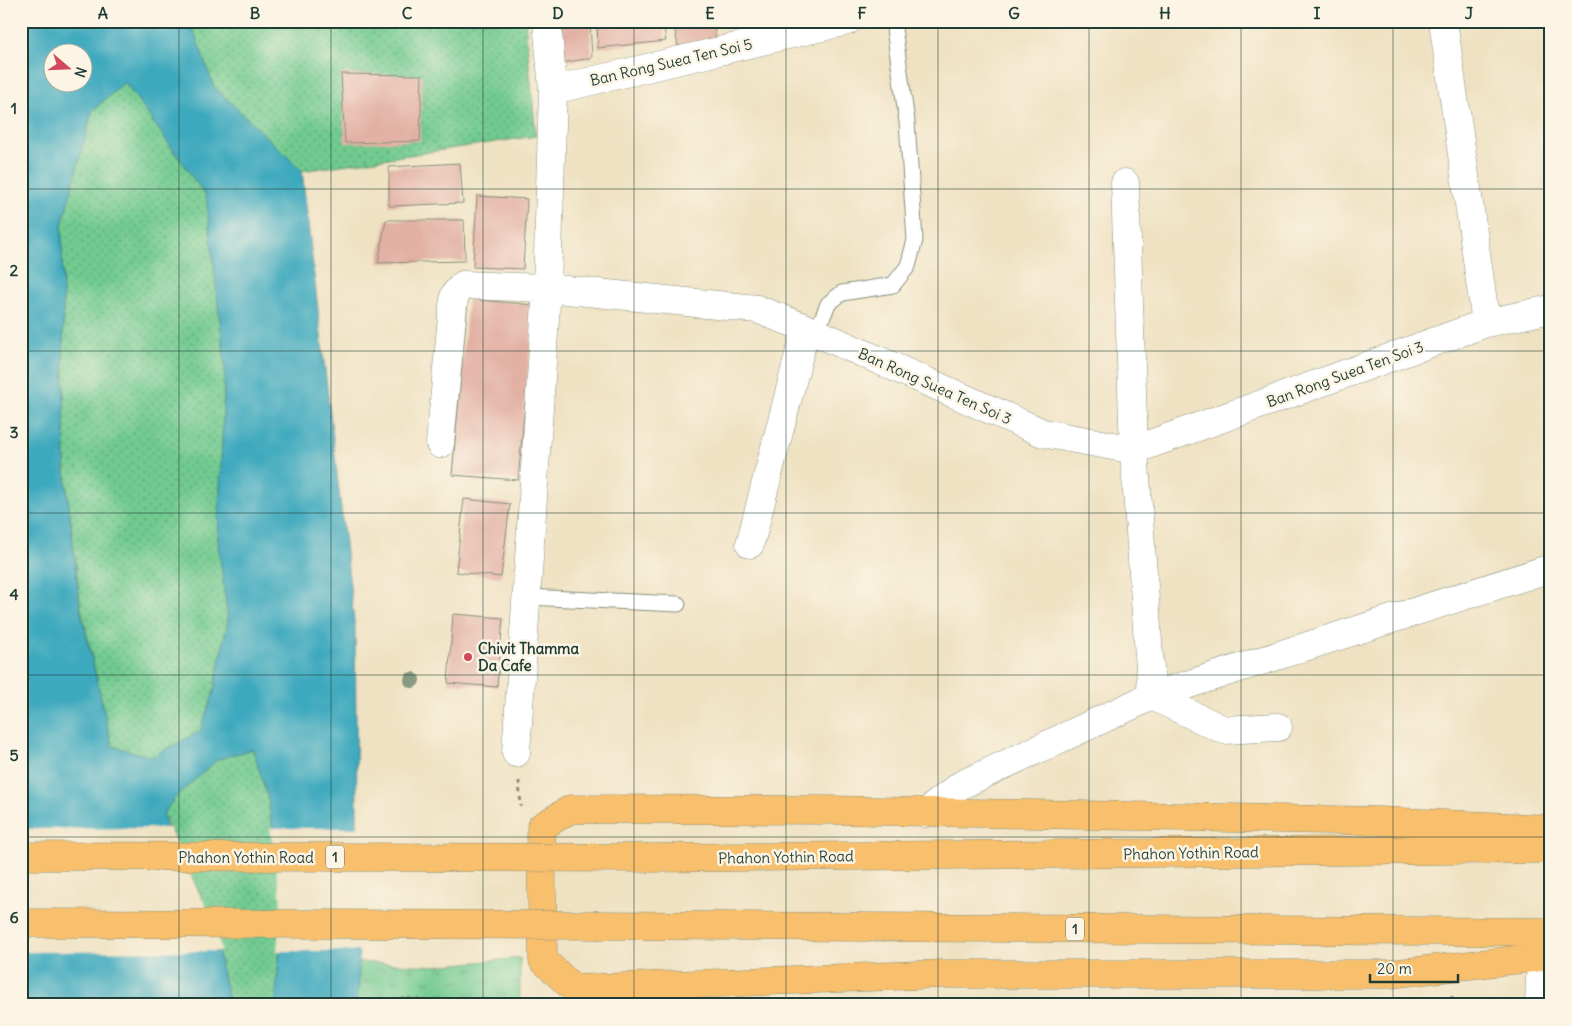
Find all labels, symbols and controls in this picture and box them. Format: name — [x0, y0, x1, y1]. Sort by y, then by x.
text: A — [98, 3, 108, 23]
text: B — [250, 3, 261, 23]
text: C — [402, 3, 413, 23]
text: D — [552, 3, 564, 23]
text: E — [705, 3, 715, 23]
text: F — [857, 3, 867, 23]
text: G — [1008, 3, 1020, 23]
text: H — [1159, 3, 1171, 23]
text: I — [1314, 3, 1321, 23]
text: J — [1465, 3, 1474, 23]
street label: Ban Rong Suea Ten Soi 5 — [588, 34, 754, 90]
north arrow — [42, 42, 92, 92]
text: N — [70, 65, 90, 80]
text: 1 — [11, 98, 17, 118]
text: 2 — [10, 260, 19, 280]
street label: Ban Rong Suea Ten Soi 3 — [1264, 337, 1426, 411]
street label: Ban Rong Suea Ten Soi 3 — [855, 344, 1015, 428]
text: 3 — [9, 422, 19, 442]
text: 4 — [9, 584, 19, 604]
place label: Chivit Thamma Da Cafe — [478, 639, 580, 675]
marker: Chivit Thamma Da Cafe — [462, 651, 474, 663]
text: 5 — [9, 745, 19, 765]
street label: Phahon Yothin Road — [1123, 842, 1259, 864]
road number: 1 — [326, 846, 344, 869]
street label: Phahon Yothin Road — [718, 846, 854, 868]
street label: Phahon Yothin Road — [178, 848, 314, 867]
text: 6 — [9, 907, 19, 927]
road number: 1 — [1066, 918, 1084, 941]
scale bar — [1370, 951, 1457, 983]
text: 20 m — [1377, 959, 1412, 978]

